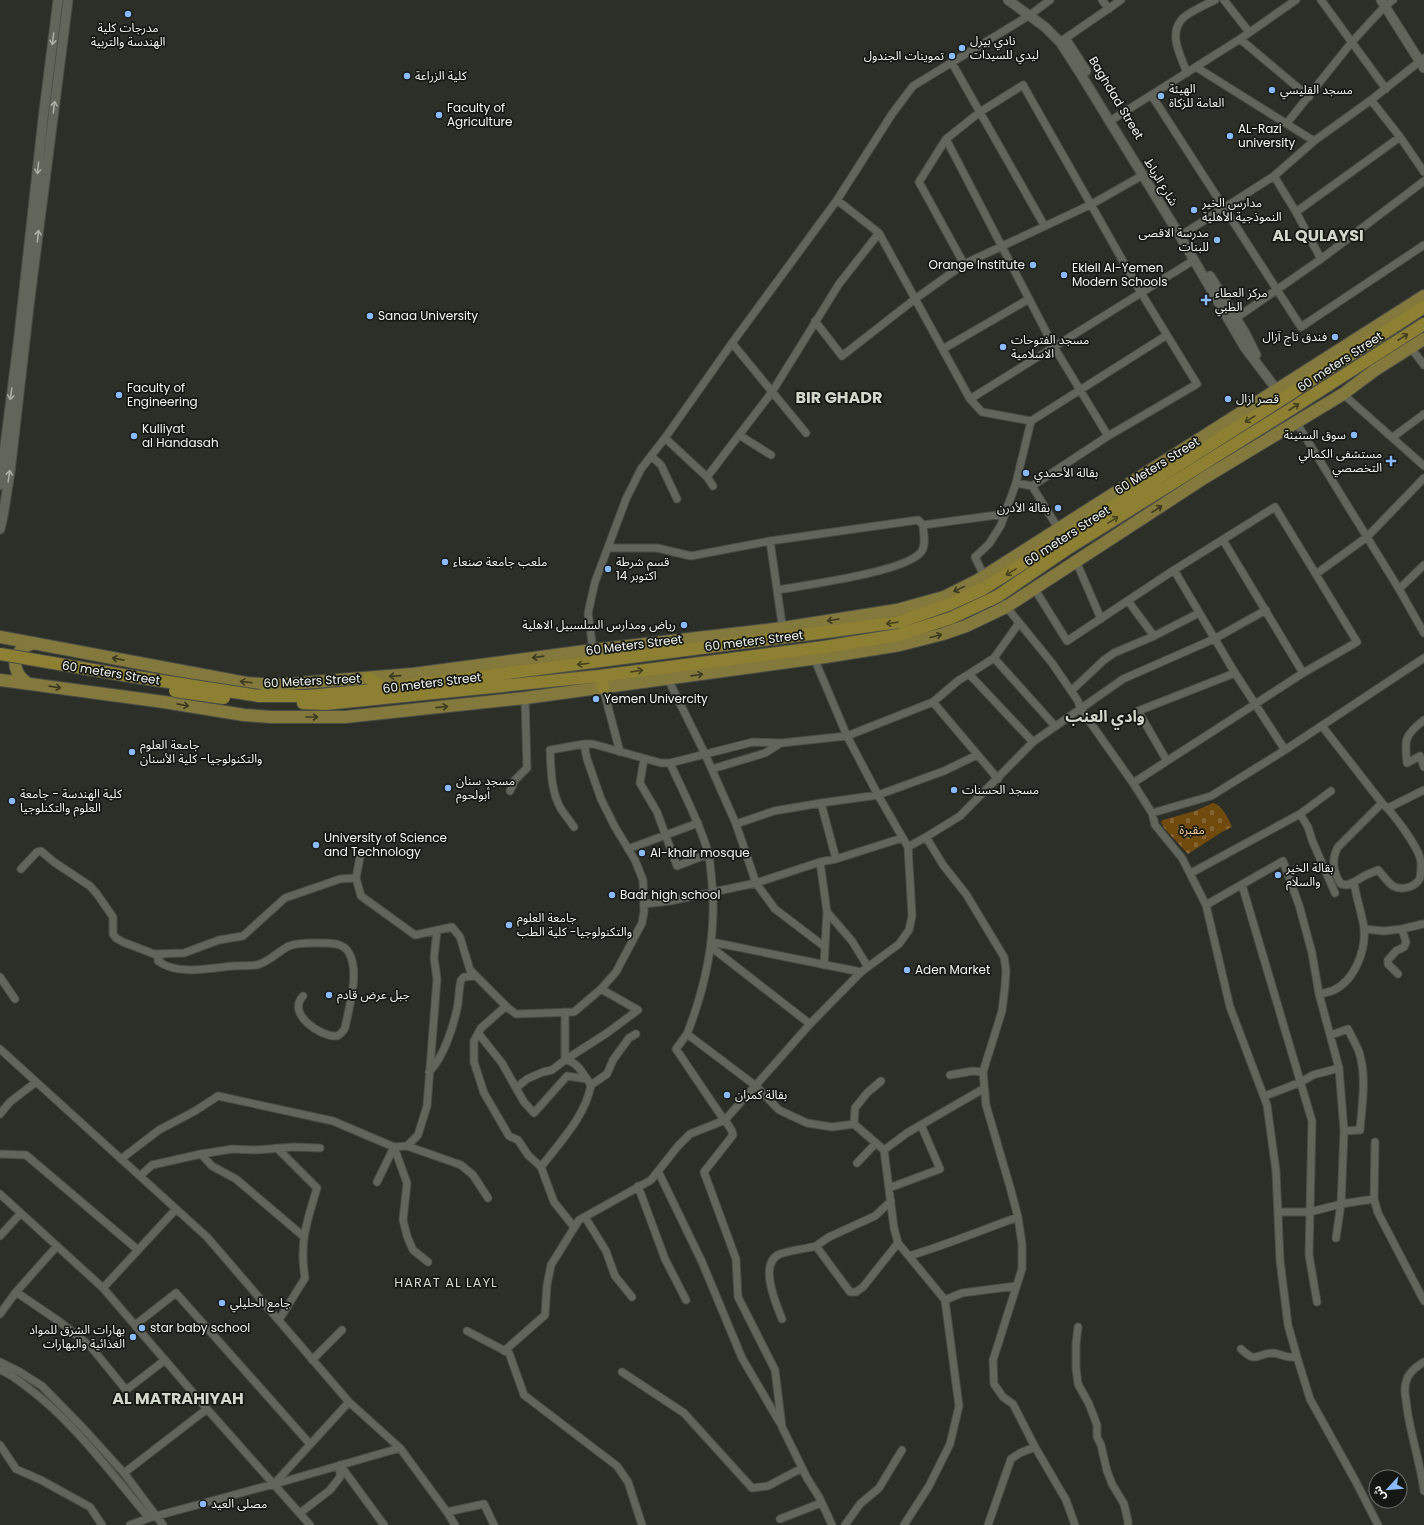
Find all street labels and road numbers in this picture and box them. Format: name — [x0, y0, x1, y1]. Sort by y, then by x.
street label: Baghdad Street — [1085, 53, 1148, 142]
street label: شارع الرباط — [1140, 155, 1182, 209]
street label: 60 meters Street — [1294, 327, 1386, 396]
street label: 60 Meters Street — [1111, 433, 1202, 498]
street label: 60 meters Street — [1021, 501, 1113, 570]
street label: 60 meters Street — [704, 626, 804, 655]
street label: 60 Meters Street — [585, 630, 683, 659]
street label: 60 meters Street — [61, 656, 161, 689]
street label: 60 meters Street — [382, 668, 482, 697]
street label: 60 Meters Street — [263, 669, 361, 692]

